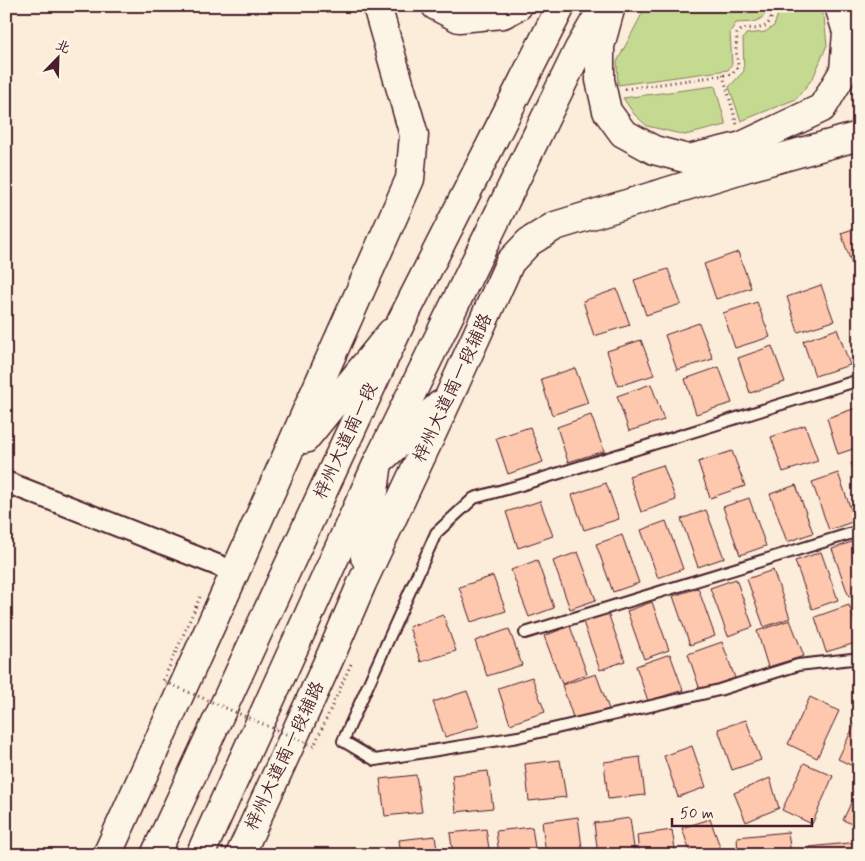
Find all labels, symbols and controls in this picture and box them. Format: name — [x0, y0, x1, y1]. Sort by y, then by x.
north arrow — [32, 32, 82, 82]
text: 北 — [53, 36, 73, 58]
street label: 梓州大道南一段辅路 — [408, 310, 498, 466]
street label: 梓州大道南一段 — [308, 379, 384, 503]
street label: 梓州大道南一段辅路 — [240, 678, 330, 834]
scale bar — [672, 796, 812, 828]
text: 50 m — [680, 804, 714, 824]

